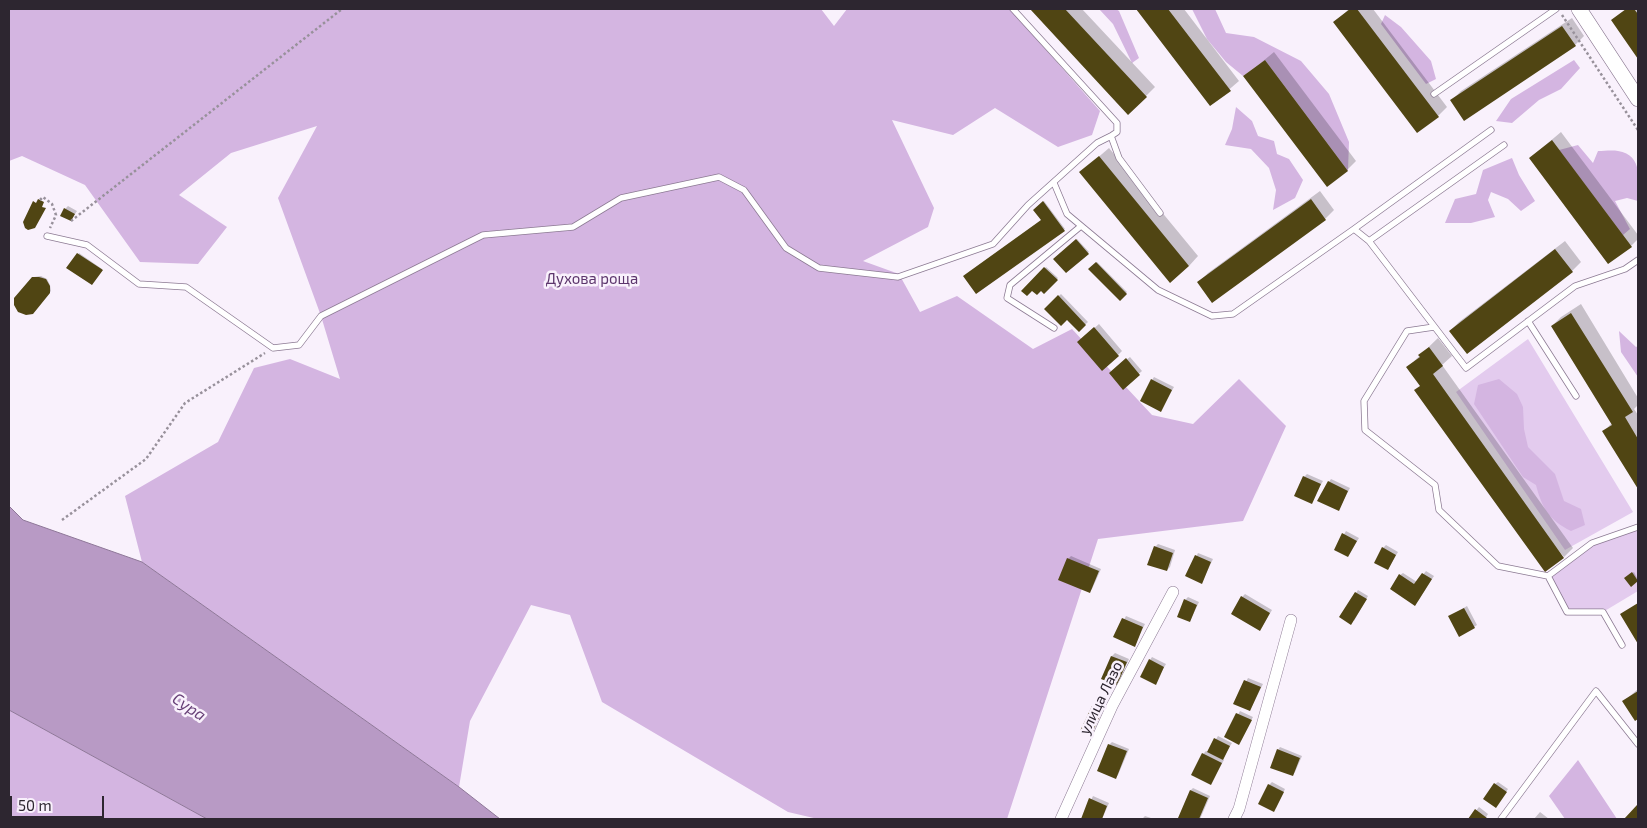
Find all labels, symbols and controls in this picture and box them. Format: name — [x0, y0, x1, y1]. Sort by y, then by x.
park label: Духова роща — [546, 270, 638, 288]
street label: улица Лазо — [1076, 658, 1126, 738]
water label: Сура — [169, 689, 209, 725]
scale bar — [12, 786, 106, 818]
text: 50 m — [18, 796, 52, 814]

